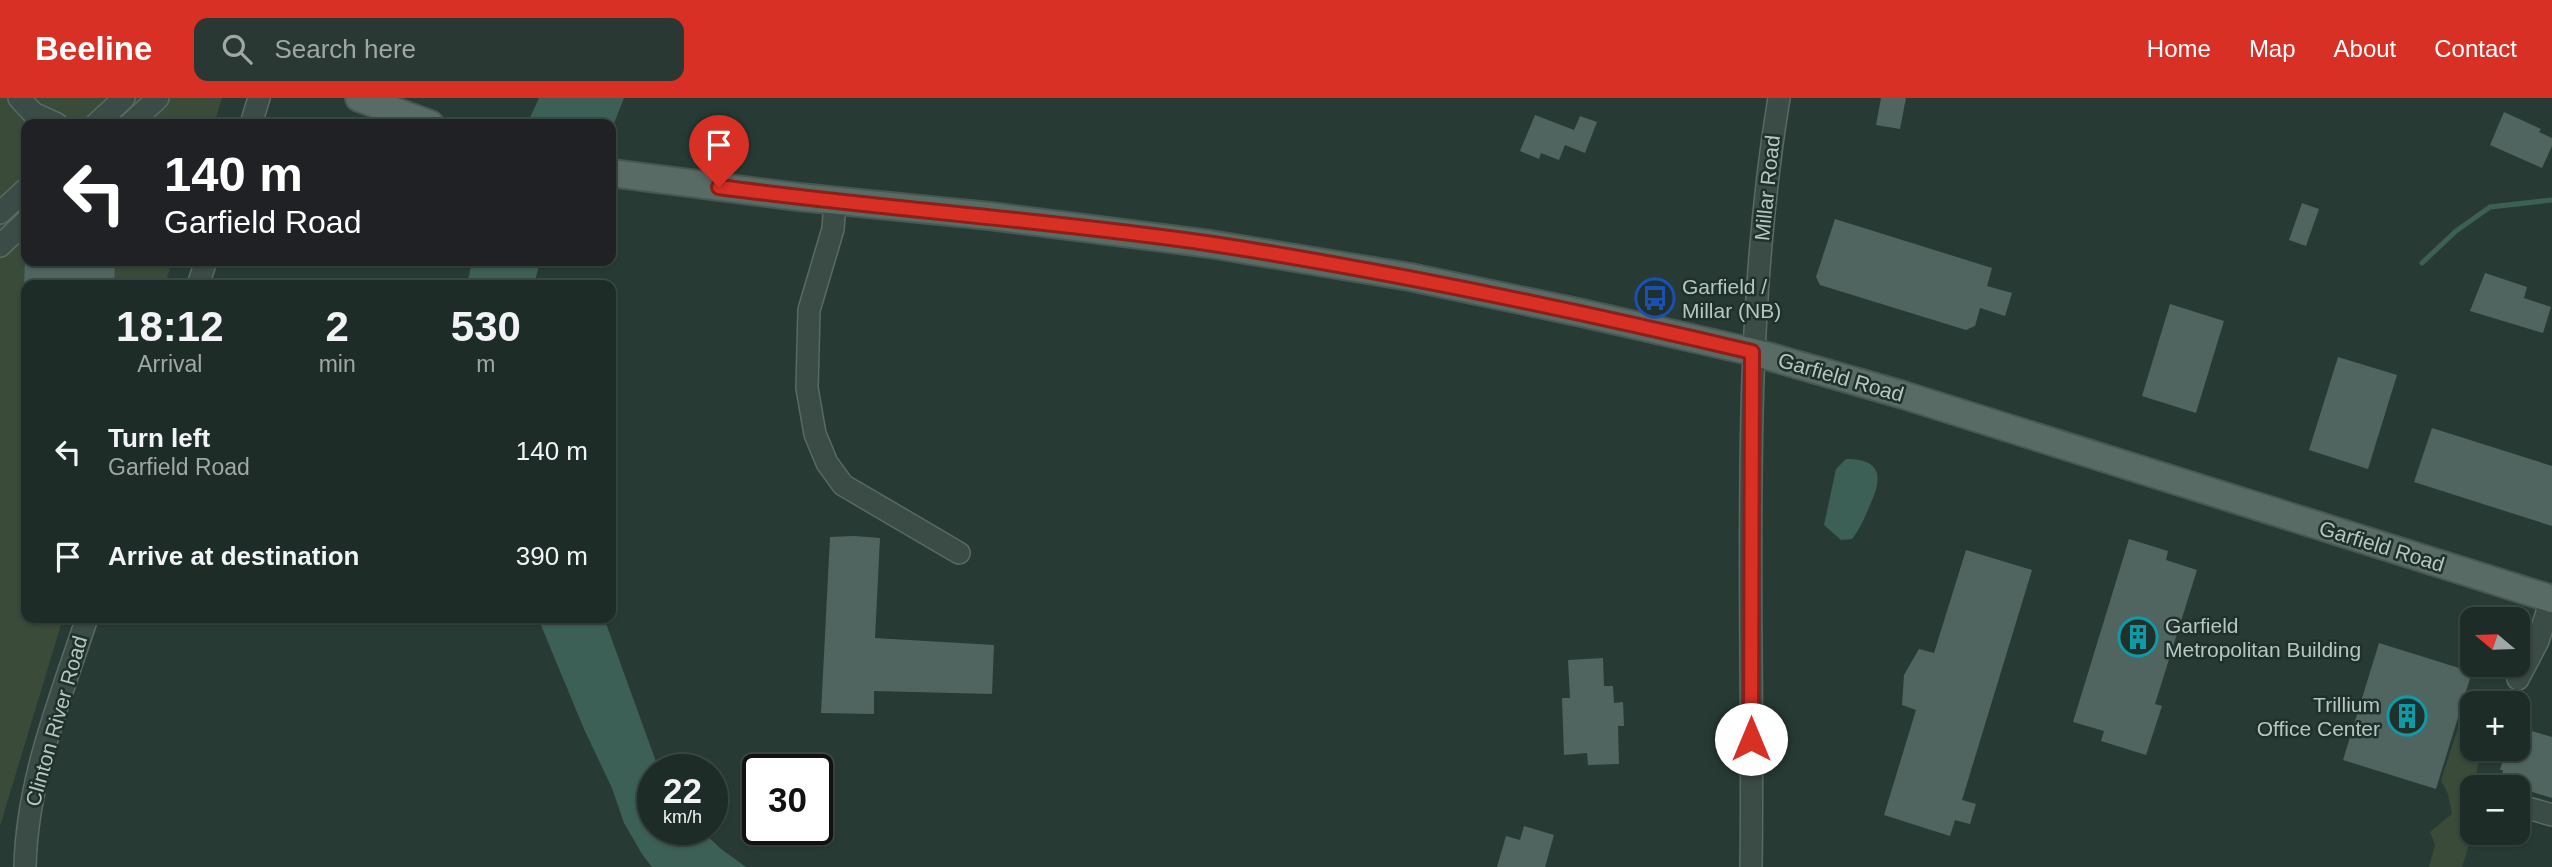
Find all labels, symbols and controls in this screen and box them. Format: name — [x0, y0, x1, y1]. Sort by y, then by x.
search box — [194, 18, 684, 81]
text: Beeline — [35, 30, 152, 67]
icon: search — [218, 30, 256, 68]
text: Search here — [274, 34, 416, 64]
text: Home — [2147, 35, 2211, 62]
text: Map — [2249, 35, 2296, 62]
text: About — [2334, 35, 2396, 62]
text: Contact — [2434, 35, 2517, 62]
pin — [689, 115, 749, 187]
icon: arrive — [700, 126, 738, 164]
street label: Millar Road — [1750, 134, 1784, 242]
icon: left — [49, 147, 140, 238]
text: 140 m — [164, 147, 303, 201]
text: Garfield Road — [164, 204, 361, 240]
place label: Garfield / Millar (NB) — [1682, 275, 1781, 322]
bus stop icon: Garfield / Millar (NB) — [1634, 277, 1676, 319]
text: 18:12 — [116, 303, 224, 350]
text: 2 — [325, 303, 349, 350]
text: 530 — [451, 303, 521, 350]
street label: Garfield Road — [1776, 348, 1906, 406]
text: Arrival — [137, 351, 202, 377]
text: min — [319, 351, 356, 377]
text: m — [476, 351, 495, 377]
text: Turn left — [108, 423, 210, 453]
icon: left — [49, 433, 87, 471]
text: 140 m — [516, 436, 588, 466]
text: Garfield Road — [108, 454, 250, 480]
street label: Garfield Road — [2317, 516, 2447, 576]
icon: arrive — [49, 538, 87, 576]
text: Arrive at destination — [108, 541, 359, 571]
text: 390 m — [516, 541, 588, 571]
north arrow — [2460, 607, 2530, 677]
map controls — [2460, 607, 2530, 845]
place label: Garfield Metropolitan Building — [2165, 614, 2361, 661]
building icon: Garfield Metropolitan Building — [2117, 616, 2159, 658]
street label: Clinton River Road — [21, 633, 91, 809]
button: + — [2460, 691, 2530, 761]
place label: Trillium Office Center — [2257, 693, 2380, 740]
building icon: Trillium Office Center — [2386, 695, 2428, 737]
position arrow — [1714, 702, 1788, 776]
speed limit sign: 30 — [742, 754, 833, 845]
text: 22 — [663, 771, 702, 810]
button: − — [2460, 775, 2530, 845]
text: km/h — [663, 807, 702, 827]

